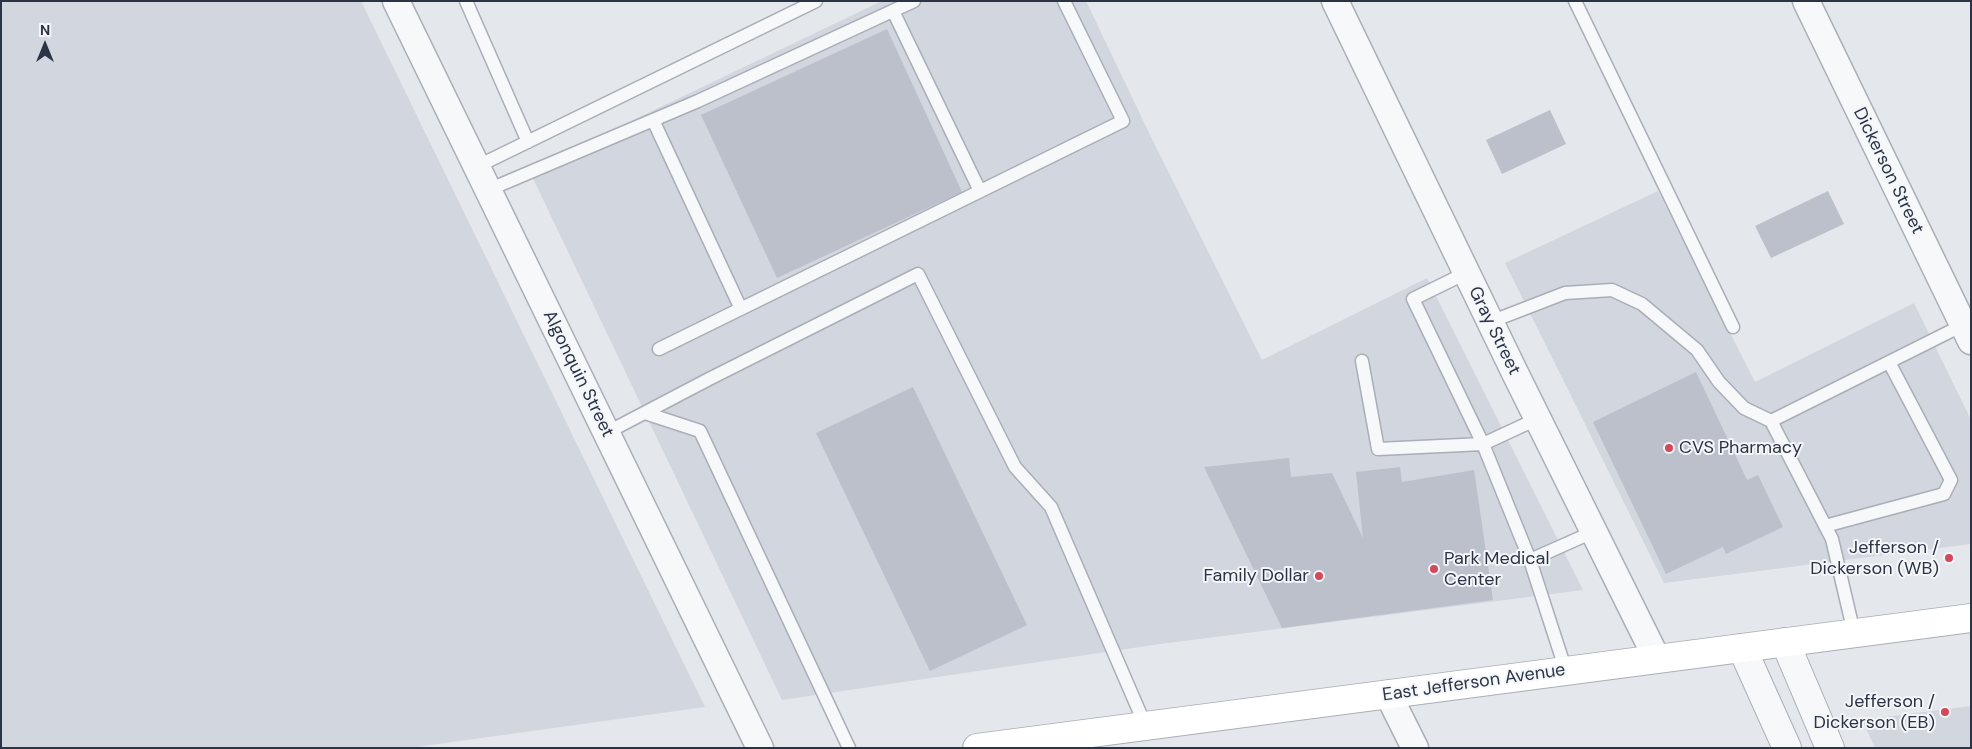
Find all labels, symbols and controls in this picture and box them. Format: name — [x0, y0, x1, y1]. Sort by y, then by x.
north arrow — [20, 20, 70, 70]
text: N — [40, 21, 50, 39]
street label: Dickerson Street — [1848, 104, 1928, 238]
street label: Gray Street — [1463, 283, 1525, 379]
street label: Algonquin Street — [538, 307, 618, 441]
place label: CVS Pharmacy — [1679, 437, 1802, 459]
marker: CVS Pharmacy — [1663, 442, 1675, 454]
place label: Jefferson / Dickerson (WB) — [1810, 537, 1939, 580]
place label: Park Medical Center — [1444, 548, 1549, 590]
marker: Jefferson / Dickerson (WB) — [1943, 552, 1955, 564]
marker: Park Medical Center — [1428, 563, 1440, 575]
place label: Family Dollar — [1203, 565, 1309, 587]
marker: Family Dollar — [1313, 570, 1325, 582]
street label: East Jefferson Avenue — [1381, 659, 1567, 707]
place label: Jefferson / Dickerson (EB) — [1813, 691, 1935, 734]
marker: Jefferson / Dickerson (EB) — [1939, 706, 1951, 718]

